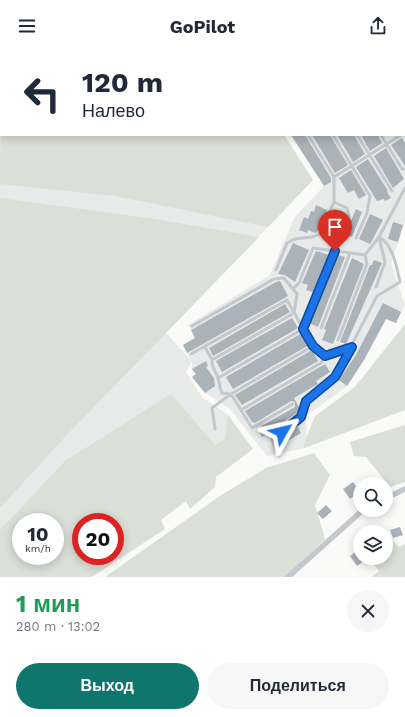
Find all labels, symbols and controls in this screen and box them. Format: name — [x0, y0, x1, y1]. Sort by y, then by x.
icon: menu — [16, 15, 38, 37]
icon: share — [367, 15, 389, 37]
text: GoPilot — [170, 16, 235, 37]
text: 120 m — [82, 66, 163, 99]
icon: left — [16, 68, 68, 120]
text: Налево — [82, 100, 145, 121]
pin — [318, 210, 352, 251]
icon: arrive — [324, 216, 346, 238]
position arrow — [261, 411, 303, 453]
map controls — [353, 477, 393, 565]
button: search — [353, 477, 393, 517]
speed limit sign: 20 — [72, 513, 124, 565]
text: 10 — [27, 522, 49, 546]
button: layers — [353, 525, 393, 565]
text: km/h — [25, 543, 51, 554]
text: 1 мин — [16, 590, 80, 618]
button: close — [347, 590, 389, 632]
text: 280 m · 13:02 — [16, 619, 100, 634]
button: Выход — [16, 663, 199, 709]
button: Поделиться — [207, 663, 389, 709]

